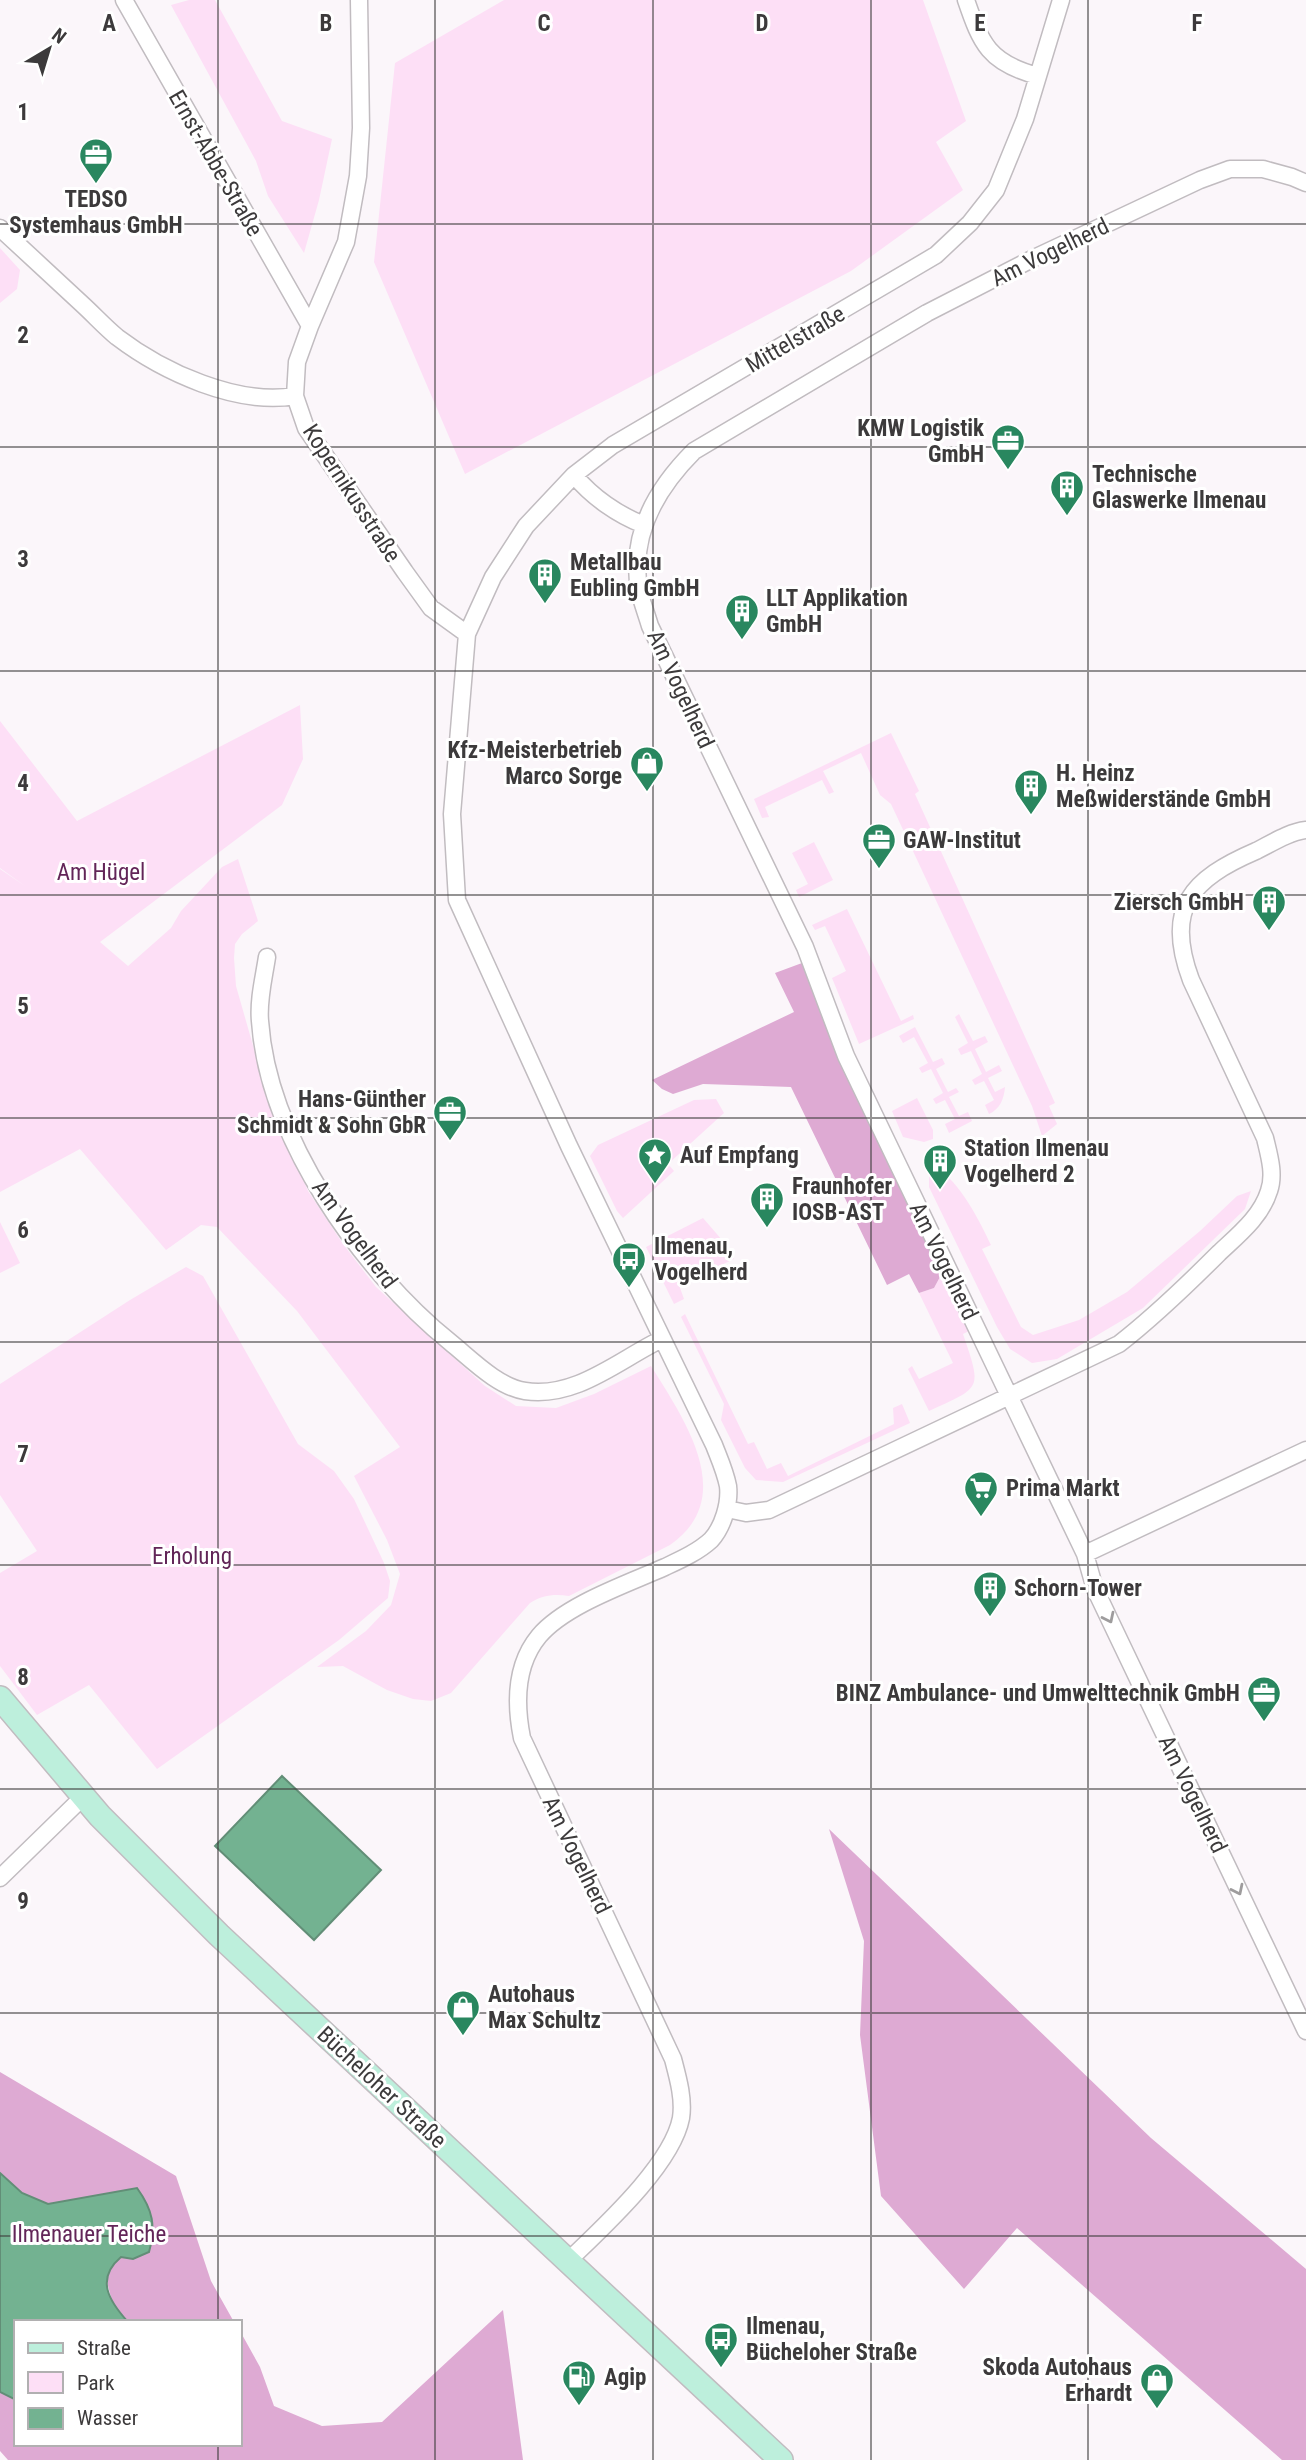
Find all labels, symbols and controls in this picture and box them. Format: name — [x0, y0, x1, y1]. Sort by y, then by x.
text: A — [102, 10, 116, 37]
text: B — [320, 10, 332, 37]
text: C — [537, 10, 551, 37]
text: D — [756, 10, 769, 37]
text: E — [974, 10, 986, 37]
text: F — [1192, 10, 1203, 37]
north arrow — [14, 14, 84, 84]
text: N — [47, 23, 71, 49]
street label: Ernst-Abbe-Straße — [163, 85, 268, 241]
text: 1 — [17, 99, 29, 126]
office icon: TEDSO Systemhaus GmbH — [77, 136, 115, 185]
place label: TEDSO Systemhaus GmbH — [9, 186, 183, 239]
street label: Am Vogelherd — [987, 212, 1113, 292]
street label: Mittelstraße — [741, 300, 850, 379]
text: 2 — [17, 322, 29, 349]
place label: KMW Logistik GmbH — [857, 415, 985, 468]
street label: Kopernikusstraße — [297, 419, 406, 567]
office icon: KMW Logistik GmbH — [989, 422, 1027, 471]
place label: Technische Glaswerke Ilmenau — [1092, 461, 1266, 514]
building icon: Technische Glaswerke Ilmenau — [1048, 468, 1086, 517]
text: 3 — [17, 546, 29, 573]
place label: Metallbau Eubling GmbH — [570, 549, 700, 602]
building icon: Metallbau Eubling GmbH — [526, 556, 564, 605]
place label: LLT Applikation GmbH — [766, 585, 908, 638]
building icon: LLT Applikation GmbH — [723, 592, 761, 641]
street label: Am Vogelherd — [641, 626, 720, 753]
place label: Kfz-Meisterbetrieb Marco Sorge — [447, 737, 622, 790]
shop icon: Kfz-Meisterbetrieb Marco Sorge — [628, 744, 666, 793]
place label: H. Heinz Meßwiderstände GmbH — [1056, 760, 1271, 813]
building icon: H. Heinz Meßwiderstände GmbH — [1012, 767, 1050, 816]
text: 4 — [17, 770, 29, 797]
office icon: GAW-Institut — [860, 821, 898, 870]
place label: GAW-Institut — [903, 827, 1021, 854]
park label: Am Hügel — [57, 859, 145, 886]
building icon: Ziersch GmbH — [1250, 883, 1288, 932]
place label: Ziersch GmbH — [1114, 889, 1244, 916]
text: 5 — [17, 993, 29, 1020]
place label: Hans-Günther Schmidt & Sohn GbR — [237, 1086, 426, 1139]
office icon: Hans-Günther Schmidt & Sohn GbR — [431, 1093, 469, 1142]
place label: Station Ilmenau Vogelherd 2 — [964, 1135, 1109, 1188]
place icon: Auf Empfang — [636, 1136, 674, 1185]
place label: Auf Empfang — [680, 1142, 799, 1169]
building icon: Station Ilmenau Vogelherd 2 — [921, 1142, 959, 1191]
place label: Fraunhofer IOSB-AST — [792, 1173, 892, 1226]
street label: Am Vogelherd — [306, 1175, 403, 1294]
building icon: Fraunhofer IOSB-AST — [748, 1180, 786, 1229]
street label: Am Vogelherd — [904, 1198, 984, 1324]
text: 6 — [17, 1217, 29, 1244]
place label: Ilmenau, Vogelherd — [654, 1233, 748, 1286]
bus stop icon: Ilmenau, Vogelherd — [610, 1240, 648, 1289]
text: 7 — [17, 1441, 29, 1468]
supermarket icon: Prima Markt — [962, 1469, 1000, 1518]
place label: Prima Markt — [1006, 1475, 1120, 1502]
park label: Erholung — [152, 1543, 232, 1570]
building icon: Schorn-Tower — [971, 1569, 1009, 1618]
place label: Schorn-Tower — [1014, 1575, 1142, 1602]
one-way arrow — [1101, 1611, 1115, 1623]
text: 8 — [17, 1664, 29, 1691]
office icon: BINZ Ambulance- und Umwelttechnik GmbH — [1245, 1674, 1283, 1723]
place label: BINZ Ambulance- und Umwelttechnik GmbH — [836, 1680, 1240, 1707]
street label: Am Vogelherd — [1153, 1731, 1233, 1857]
street label: Am Vogelherd — [537, 1792, 617, 1918]
one-way arrow — [1230, 1883, 1244, 1895]
text: 9 — [17, 1888, 29, 1915]
place label: Autohaus Max Schultz — [488, 1981, 601, 2034]
shop icon: Autohaus Max Schultz — [444, 1988, 482, 2037]
street label: Bücheloher Straße — [312, 2021, 452, 2154]
park label: Ilmenauer Teiche — [12, 2221, 166, 2248]
place label: Ilmenau, Bücheloher Straße — [746, 2313, 917, 2366]
legend — [14, 2320, 242, 2446]
bus stop icon: Ilmenau, Bücheloher Straße — [702, 2320, 740, 2369]
text: Straße — [77, 2336, 131, 2360]
place label: Skoda Autohaus Erhardt — [983, 2354, 1132, 2407]
fuel station icon: Agip — [560, 2358, 598, 2407]
shop icon: Skoda Autohaus Erhardt — [1138, 2361, 1176, 2410]
place label: Agip — [604, 2364, 647, 2391]
text: Park — [77, 2371, 115, 2395]
text: Wasser — [77, 2406, 138, 2430]

